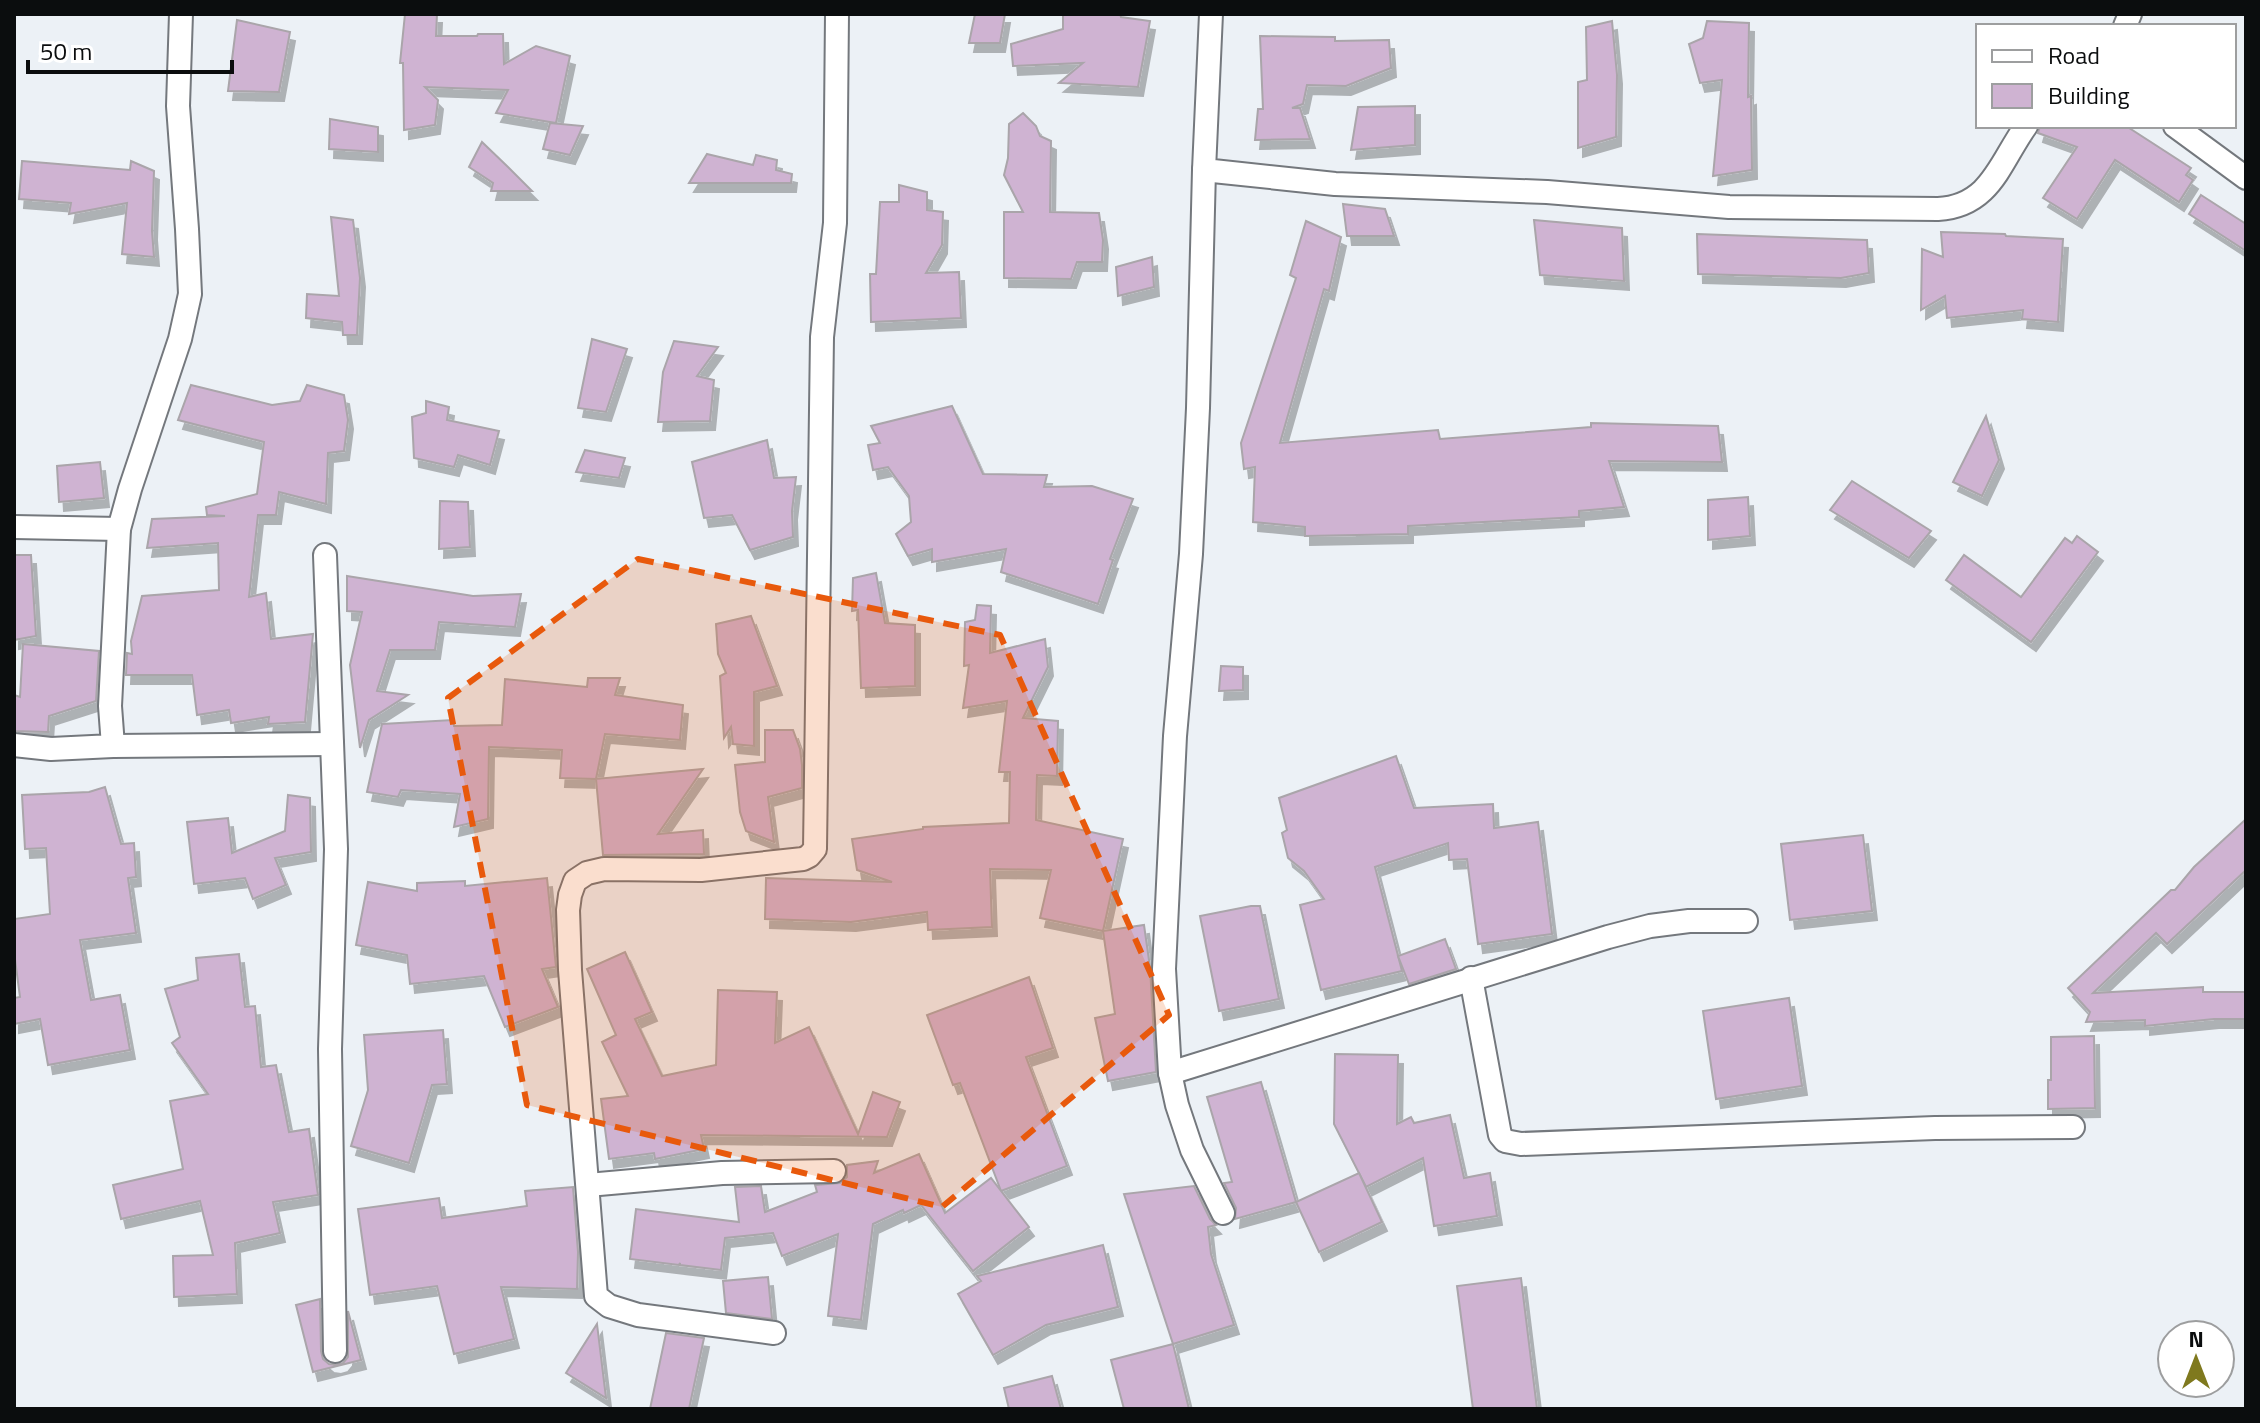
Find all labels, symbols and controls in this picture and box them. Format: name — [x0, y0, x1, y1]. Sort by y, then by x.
scale bar — [28, 24, 232, 74]
legend — [1976, 24, 2236, 128]
text: 50 m — [40, 33, 92, 69]
text: Road — [2048, 37, 2100, 73]
text: Building — [2048, 77, 2130, 113]
north arrow — [2156, 1319, 2236, 1399]
text: N — [2188, 1322, 2204, 1356]

